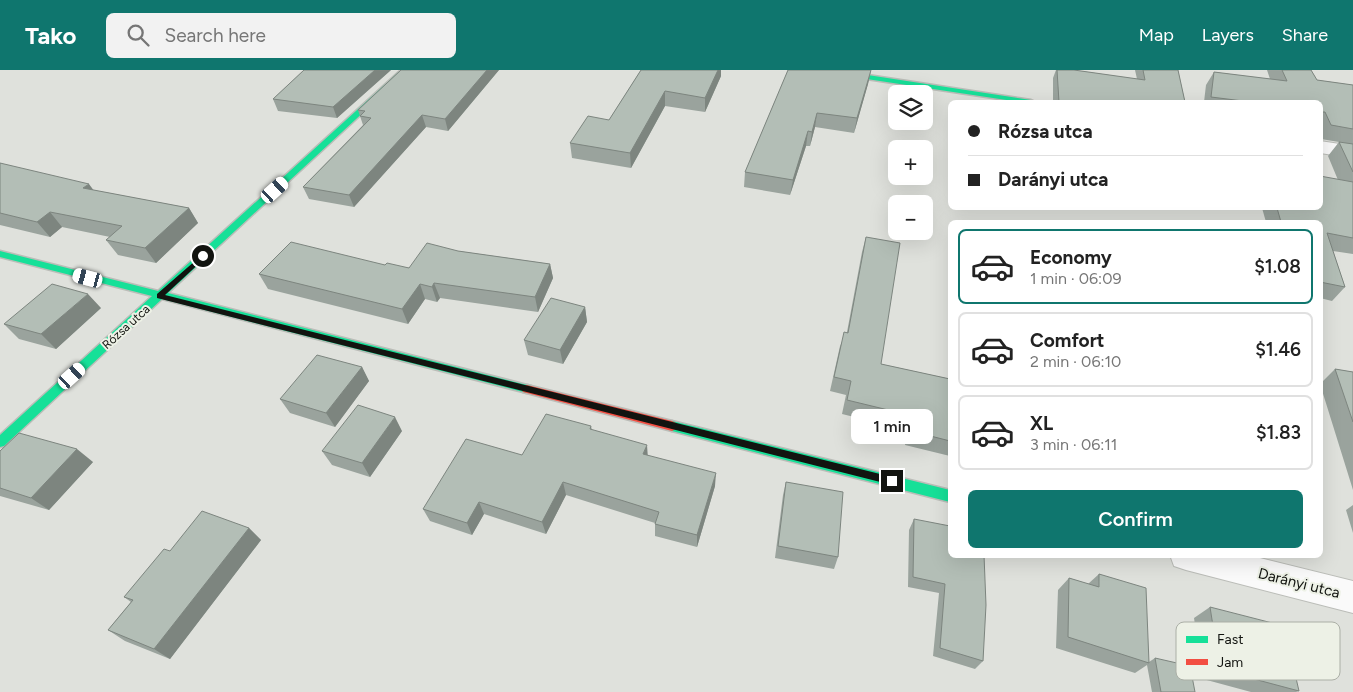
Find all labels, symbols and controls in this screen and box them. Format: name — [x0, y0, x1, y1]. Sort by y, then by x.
search box — [106, 13, 456, 58]
text: Tako — [25, 21, 76, 50]
icon: search — [124, 21, 152, 49]
text: Search here — [164, 24, 266, 47]
text: Map — [1139, 24, 1174, 46]
text: Layers — [1202, 24, 1254, 46]
text: Share — [1282, 24, 1328, 46]
map controls — [888, 85, 933, 240]
button: layers — [888, 85, 933, 130]
text: Rózsa utca — [998, 120, 1093, 143]
button: + — [888, 140, 933, 185]
text: Darányi utca — [998, 168, 1108, 191]
car — [258, 174, 291, 206]
button: − — [888, 195, 933, 240]
icon: car — [970, 244, 1015, 289]
route start — [192, 245, 214, 267]
text: Economy — [1030, 246, 1112, 269]
text: $1.08 — [1254, 255, 1301, 278]
car — [71, 267, 104, 289]
text: 1 min · 06:09 — [1030, 269, 1121, 288]
street label: Rózsa utca — [99, 302, 153, 352]
icon: car — [970, 327, 1015, 372]
text: Comfort — [1030, 329, 1105, 352]
text: $1.46 — [1255, 338, 1301, 361]
text: 2 min · 06:10 — [1030, 352, 1121, 371]
car — [55, 360, 88, 392]
callout: 1 min — [851, 408, 933, 444]
icon: car — [970, 410, 1015, 455]
text: XL — [1030, 412, 1053, 435]
text: 1 min — [873, 417, 911, 436]
text: $1.83 — [1256, 421, 1301, 444]
text: 3 min · 06:11 — [1030, 435, 1117, 454]
route end — [881, 470, 903, 492]
button: Confirm — [968, 490, 1303, 548]
street label: Darányi utca — [1256, 564, 1342, 602]
legend — [1176, 622, 1340, 680]
text: Fast — [1217, 631, 1243, 648]
text: Jam — [1217, 654, 1243, 671]

